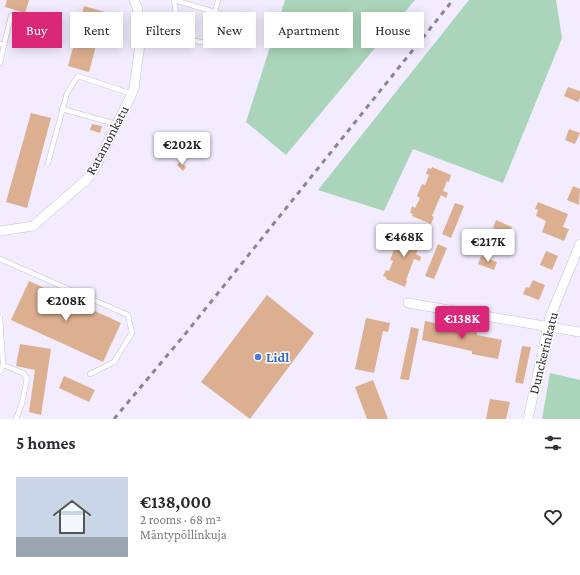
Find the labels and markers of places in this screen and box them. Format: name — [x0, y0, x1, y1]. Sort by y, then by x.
pin: €202K — [154, 132, 210, 166]
pin: €468K — [376, 224, 432, 258]
pin: €217K — [460, 229, 516, 263]
pin: €208K — [38, 288, 94, 322]
pin: €138K — [434, 306, 490, 340]
place label: Lidl — [266, 349, 289, 365]
marker: Lidl — [253, 352, 263, 362]

